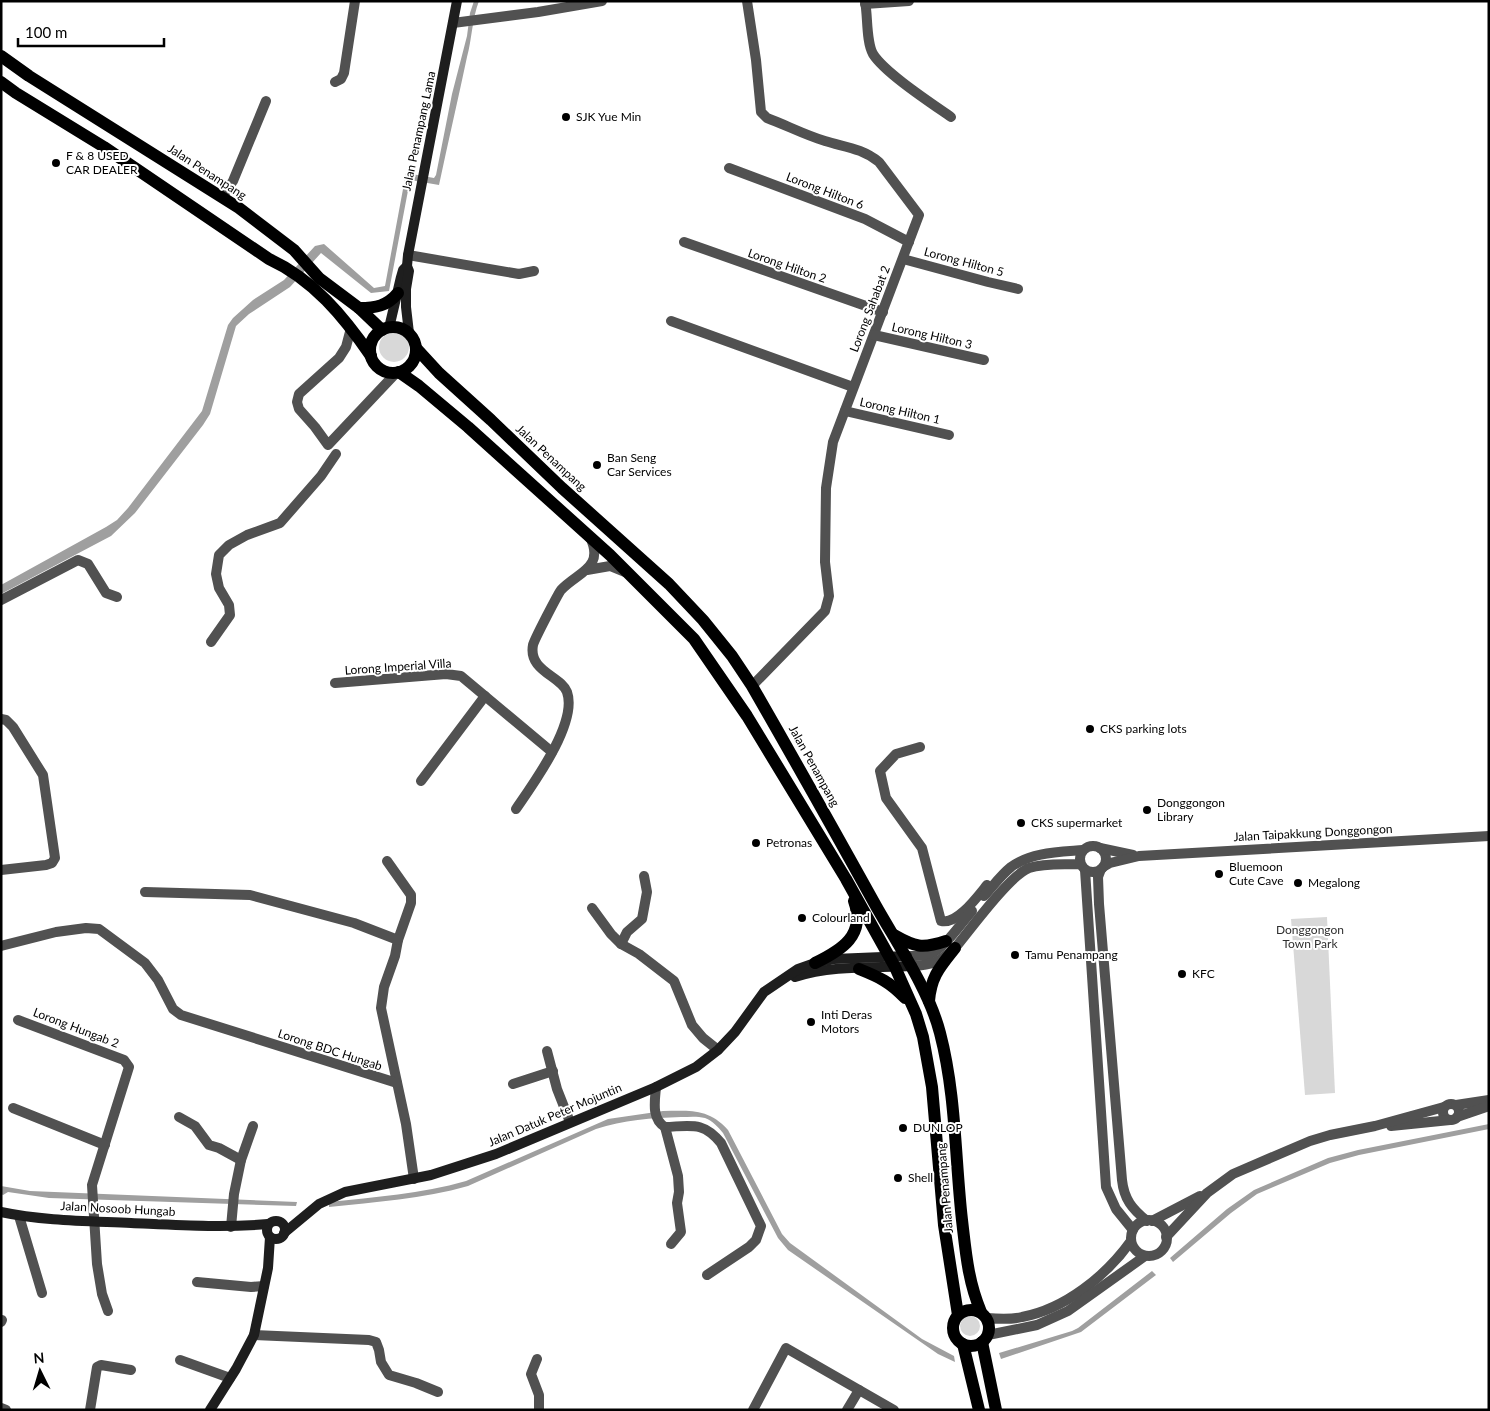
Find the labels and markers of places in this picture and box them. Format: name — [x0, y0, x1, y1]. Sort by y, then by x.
place label: SJK Yue Min — [576, 109, 641, 124]
marker: SJK Yue Min — [560, 111, 572, 123]
place label: F & 8 USED CAR DEALER — [66, 148, 138, 177]
marker: F & 8 USED CAR DEALER — [50, 157, 62, 169]
place label: Ban Seng Car Services — [607, 450, 672, 479]
marker: Ban Seng Car Services — [591, 459, 603, 471]
place label: CKS parking lots — [1100, 721, 1187, 736]
marker: CKS parking lots — [1084, 723, 1096, 735]
place label: Donggongon Library — [1157, 795, 1225, 824]
marker: Donggongon Library — [1141, 804, 1153, 816]
place label: CKS supermarket — [1031, 815, 1123, 830]
marker: CKS supermarket — [1015, 817, 1027, 829]
place label: Petronas — [766, 835, 812, 850]
marker: Petronas — [750, 837, 762, 849]
place label: Bluemoon Cute Cave — [1229, 859, 1284, 888]
marker: Bluemoon Cute Cave — [1213, 868, 1225, 880]
place label: Megalong — [1308, 875, 1360, 890]
marker: Megalong — [1292, 877, 1304, 889]
place label: Colourland — [812, 910, 870, 925]
marker: Colourland — [796, 912, 808, 924]
place label: Tamu Penampang — [1025, 947, 1118, 962]
marker: Tamu Penampang — [1009, 949, 1021, 961]
place label: KFC — [1192, 966, 1215, 981]
marker: KFC — [1176, 968, 1188, 980]
place label: Inti Deras Motors — [821, 1007, 872, 1036]
marker: Inti Deras Motors — [805, 1016, 817, 1028]
place label: DUNLOP — [913, 1120, 963, 1135]
marker: DUNLOP — [897, 1122, 909, 1134]
place label: Shell — [908, 1170, 933, 1185]
marker: Shell — [892, 1172, 904, 1184]

